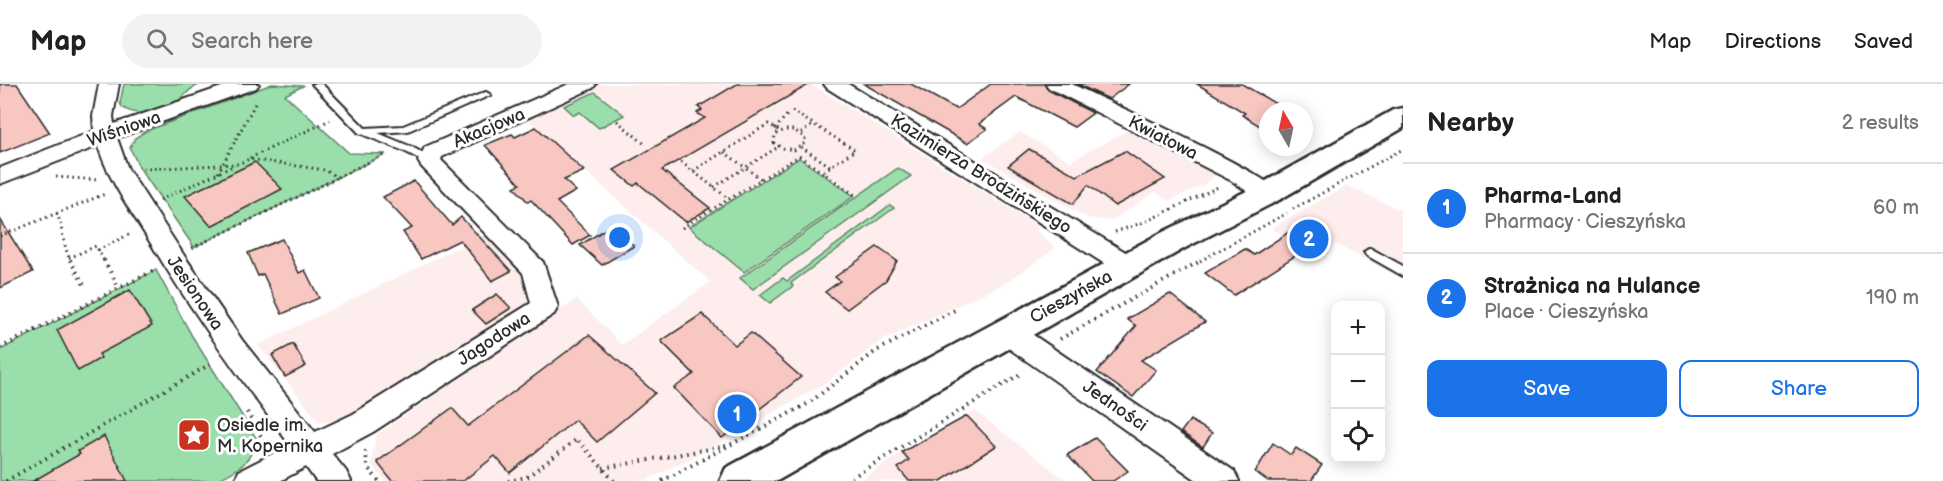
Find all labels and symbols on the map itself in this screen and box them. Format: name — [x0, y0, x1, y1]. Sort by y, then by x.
north arrow — [1259, 102, 1313, 156]
street label: Akacjowa — [450, 104, 528, 152]
street label: Wiśniowa — [84, 107, 164, 151]
street label: Kazimierza Brodzińskiego — [887, 110, 1075, 238]
street label: Kwiatowa — [1125, 112, 1201, 164]
pin: 2 — [1290, 216, 1328, 262]
your location — [605, 223, 634, 252]
street label: Jesionowa — [162, 252, 228, 334]
street label: Cieszyńska — [1026, 266, 1116, 328]
street label: Jagodowa — [454, 308, 534, 370]
street label: Jedności — [1079, 376, 1151, 436]
pin: 1 — [718, 392, 756, 436]
place label: Osiedle im. M. Kopernika — [217, 415, 323, 457]
place icon: Osiedle im. M. Kopernika — [176, 417, 212, 453]

